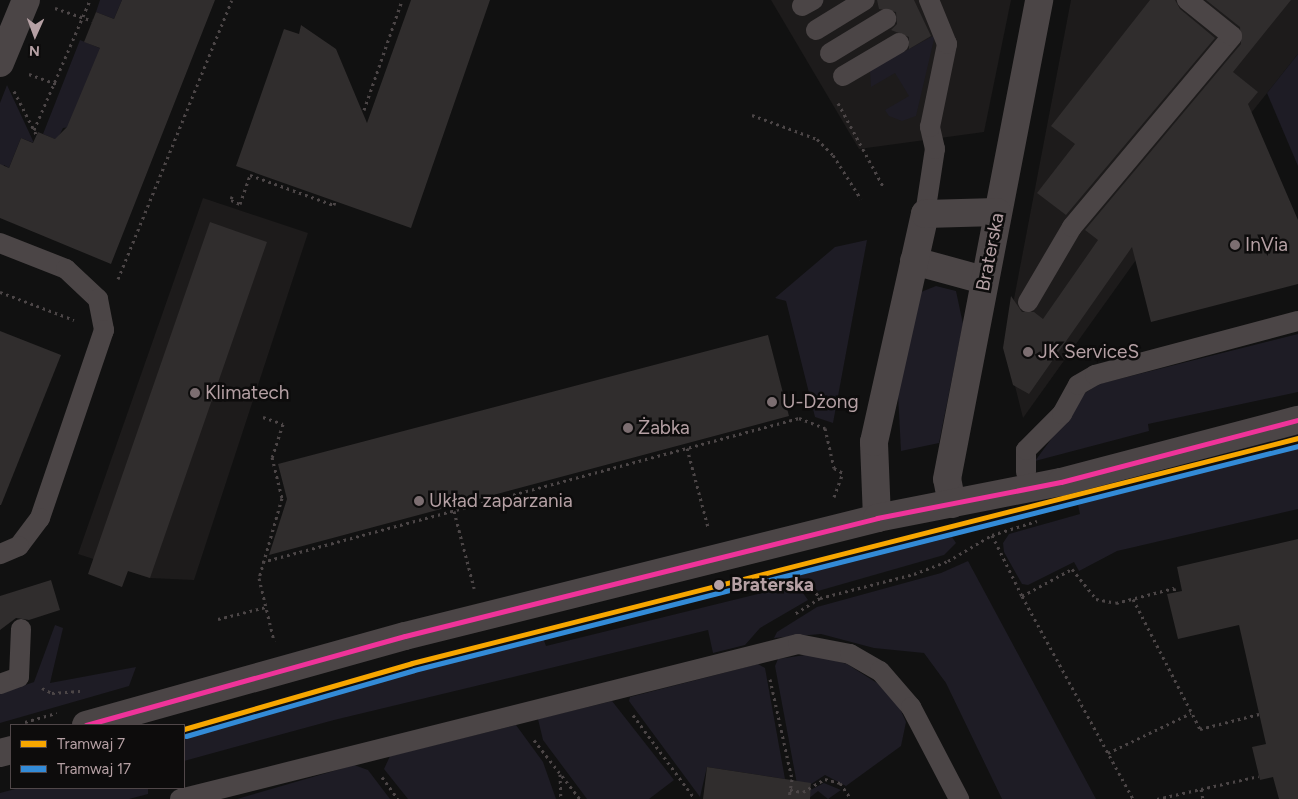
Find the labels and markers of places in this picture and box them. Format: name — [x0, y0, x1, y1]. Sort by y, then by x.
place label: InVia — [1245, 234, 1288, 256]
marker: InVia — [1229, 239, 1241, 251]
place label: JK ServiceS — [1038, 341, 1139, 363]
marker: JK ServiceS — [1022, 346, 1034, 358]
place label: Klimatech — [205, 382, 289, 404]
marker: Klimatech — [189, 387, 201, 399]
place label: U-Dżong — [782, 391, 859, 413]
marker: U-Dżong — [766, 396, 778, 408]
place label: Żabka — [638, 417, 690, 439]
marker: Żabka — [622, 422, 634, 434]
place label: Układ zaparzania — [429, 490, 573, 512]
marker: Układ zaparzania — [413, 495, 425, 507]
place label: Braterska — [731, 574, 814, 596]
marker: Braterska — [711, 577, 727, 593]

